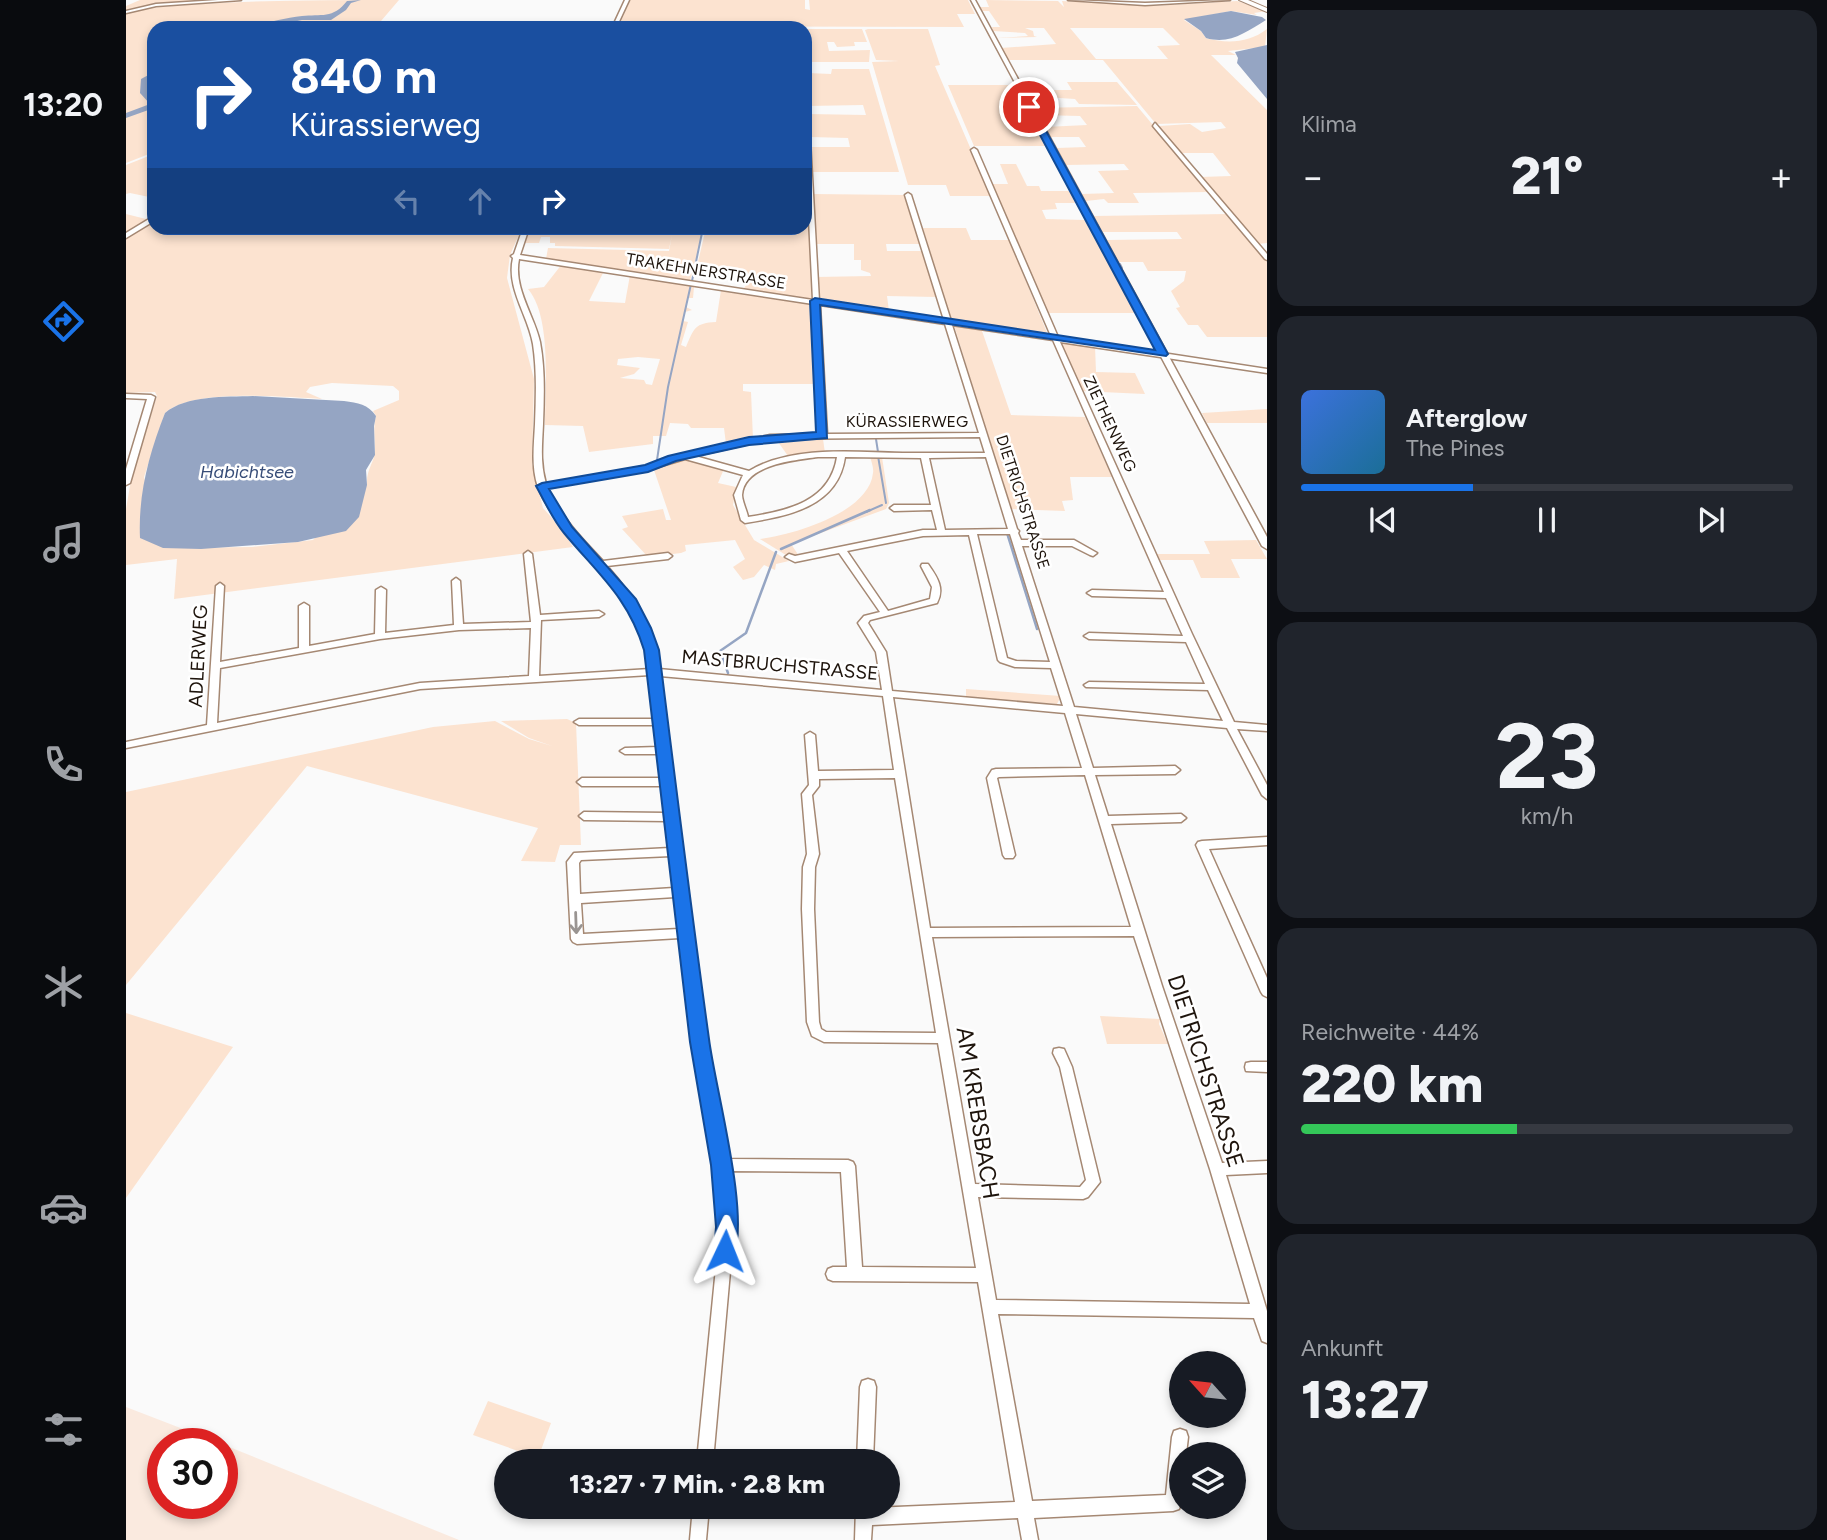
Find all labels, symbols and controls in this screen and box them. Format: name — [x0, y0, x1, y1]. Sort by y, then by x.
text: 840 m — [290, 46, 437, 105]
icon: right — [175, 49, 266, 140]
pin — [999, 77, 1059, 137]
text: 13:20 — [23, 86, 103, 124]
icon: arrive — [1010, 88, 1048, 126]
text: Kürassierweg — [290, 106, 481, 144]
text: Klima — [1301, 110, 1357, 138]
text: 21° — [1511, 145, 1583, 207]
text: − — [1301, 154, 1325, 200]
text: + — [1769, 154, 1793, 200]
icon: left — [388, 182, 426, 220]
icon: ahead — [461, 182, 499, 220]
icon: right — [534, 182, 572, 220]
street label: TRAKEHNERSTRASSE — [625, 249, 787, 293]
icon: directions — [39, 297, 88, 346]
street label: ZIETHENWEG — [1079, 373, 1141, 475]
text: Afterglow — [1406, 402, 1528, 434]
street label: KÜRASSIERWEG — [846, 412, 968, 431]
street label: DIETRICHSTRASSE — [992, 432, 1054, 572]
text: The Pines — [1406, 434, 1505, 462]
water label: Habichtsee — [200, 461, 294, 483]
icon: previous — [1364, 501, 1402, 539]
icon: pause — [1528, 501, 1566, 539]
icon: next — [1692, 501, 1730, 539]
icon: music — [39, 518, 88, 567]
street label: ADLERWEG — [184, 604, 212, 708]
street label: MASTBRUCHSTRASSE — [681, 645, 879, 685]
text: 23 — [1495, 702, 1599, 811]
icon: phone — [39, 740, 88, 789]
text: km/h — [1521, 802, 1573, 830]
one-way arrow — [570, 911, 583, 934]
icon: climate — [39, 962, 88, 1011]
street label: DIETRICHSTRASSE — [1162, 971, 1250, 1171]
text: Reichweite · 44% — [1301, 1018, 1479, 1046]
street label: AM KREBSBACH — [951, 1025, 1005, 1201]
text: 220 km — [1301, 1053, 1483, 1115]
icon: car — [39, 1183, 88, 1232]
position arrow — [688, 1214, 762, 1288]
text: Ankunft — [1301, 1334, 1383, 1362]
north arrow — [1169, 1351, 1246, 1428]
map controls — [1169, 1351, 1246, 1519]
text: 13:27 — [1301, 1369, 1429, 1431]
icon: filters — [39, 1405, 88, 1454]
speed limit sign: 30 — [147, 1428, 238, 1519]
button: layers — [1169, 1442, 1246, 1519]
text: 13:27 · 7 Min. · 2.8 km — [569, 1468, 825, 1500]

